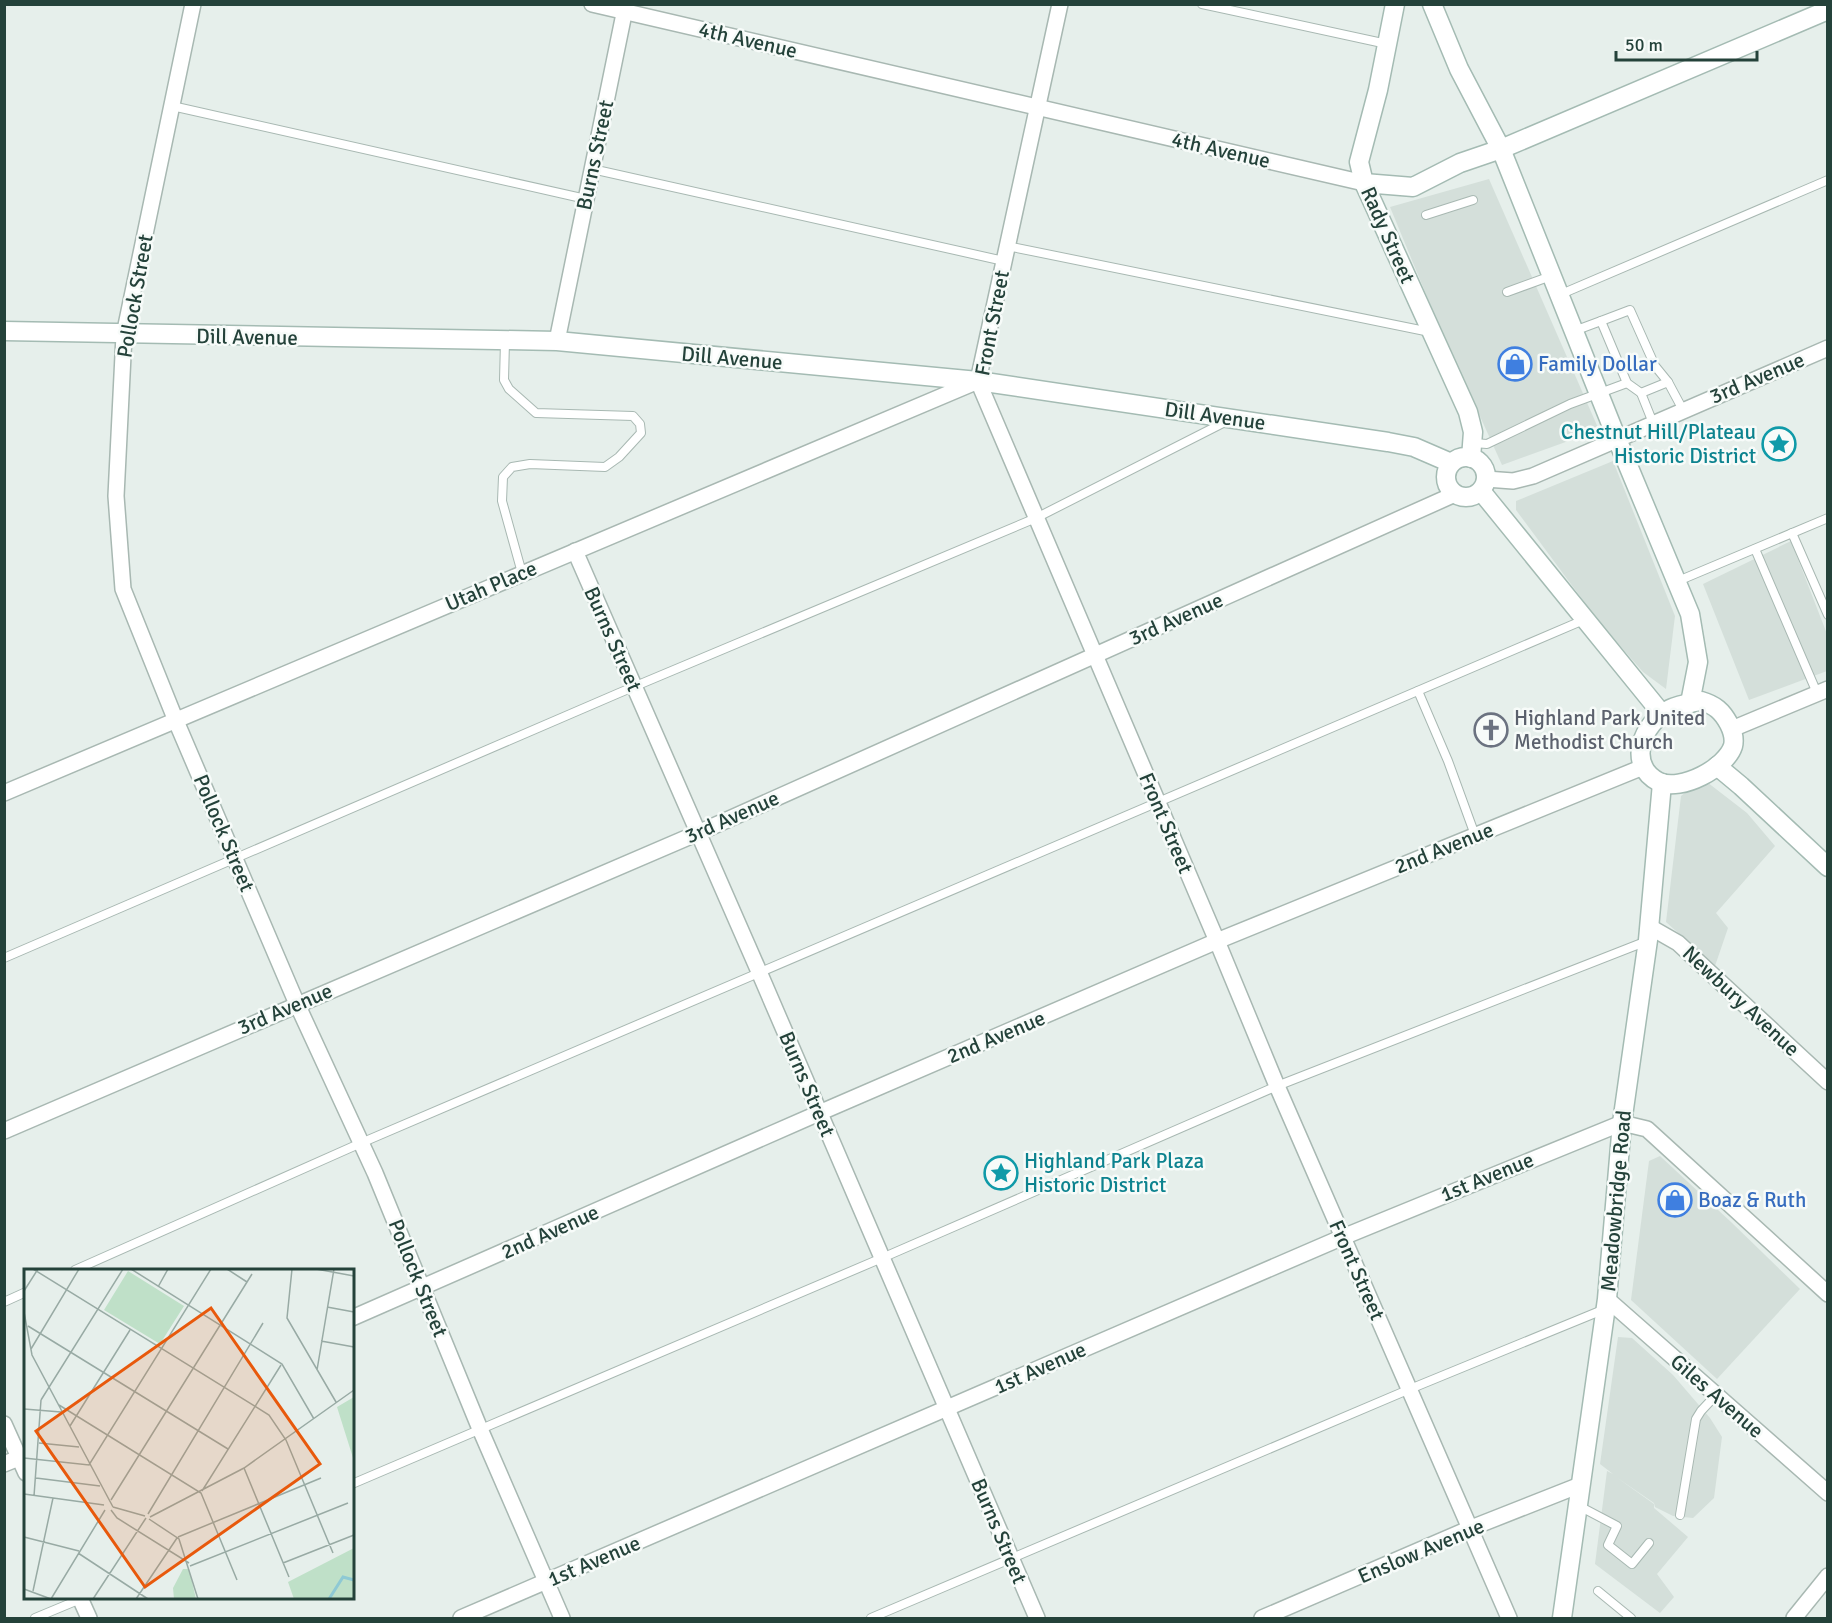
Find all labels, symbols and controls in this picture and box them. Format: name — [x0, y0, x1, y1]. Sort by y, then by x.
street label: 4th Avenue — [696, 16, 800, 64]
scale bar — [1616, 24, 1757, 62]
text: 50 m — [1625, 34, 1663, 56]
street label: Burns Street — [571, 98, 619, 212]
street label: 4th Avenue — [1169, 126, 1273, 174]
street label: Rady Street — [1355, 183, 1421, 287]
street label: Pollock Street — [111, 232, 159, 360]
street label: Front Street — [969, 268, 1015, 378]
street label: Dill Avenue — [196, 323, 298, 351]
street label: Dill Avenue — [680, 341, 784, 375]
shop icon: Family Dollar — [1497, 346, 1533, 382]
street label: 3rd Avenue — [1706, 346, 1808, 410]
place label: Family Dollar — [1538, 351, 1657, 377]
street label: Dill Avenue — [1163, 396, 1267, 436]
place label: Chestnut Hill/Plateau Historic District — [1561, 419, 1756, 469]
place icon: Chestnut Hill/Plateau Historic District — [1761, 426, 1797, 462]
street label: Utah Place — [441, 555, 541, 617]
street label: Burns Street — [578, 583, 648, 695]
street label: 3rd Avenue — [1125, 587, 1227, 651]
place label: Highland Park United Methodist Church — [1514, 705, 1705, 755]
church icon: Highland Park United Methodist Church — [1473, 712, 1509, 748]
street label: Front Street — [1133, 769, 1199, 877]
street label: Pollock Street — [188, 770, 260, 896]
street label: 3rd Avenue — [681, 785, 783, 849]
street label: 2nd Avenue — [1391, 816, 1497, 880]
street label: Newbury Avenue — [1677, 940, 1805, 1062]
street label: 3rd Avenue — [234, 977, 336, 1041]
street label: 2nd Avenue — [943, 1005, 1049, 1069]
street label: Burns Street — [773, 1027, 841, 1141]
street label: Meadowbridge Road — [1595, 1109, 1637, 1293]
street label: 1st Avenue — [1437, 1147, 1537, 1207]
place label: Highland Park Plaza Historic District — [1024, 1148, 1204, 1198]
place icon: Highland Park Plaza Historic District — [983, 1155, 1019, 1191]
shop icon: Boaz & Ruth — [1657, 1182, 1693, 1218]
place label: Boaz & Ruth — [1698, 1187, 1806, 1213]
street label: 2nd Avenue — [497, 1199, 603, 1265]
street label: Pollock Street — [383, 1215, 453, 1341]
street label: Front Street — [1323, 1216, 1391, 1324]
inset map — [24, 1269, 354, 1599]
street label: 1st Avenue — [990, 1336, 1090, 1400]
street label: Giles Avenue — [1665, 1348, 1769, 1444]
street label: Burns Street — [965, 1474, 1033, 1588]
street label: Enslow Avenue — [1354, 1513, 1488, 1589]
street label: 1st Avenue — [544, 1530, 644, 1592]

